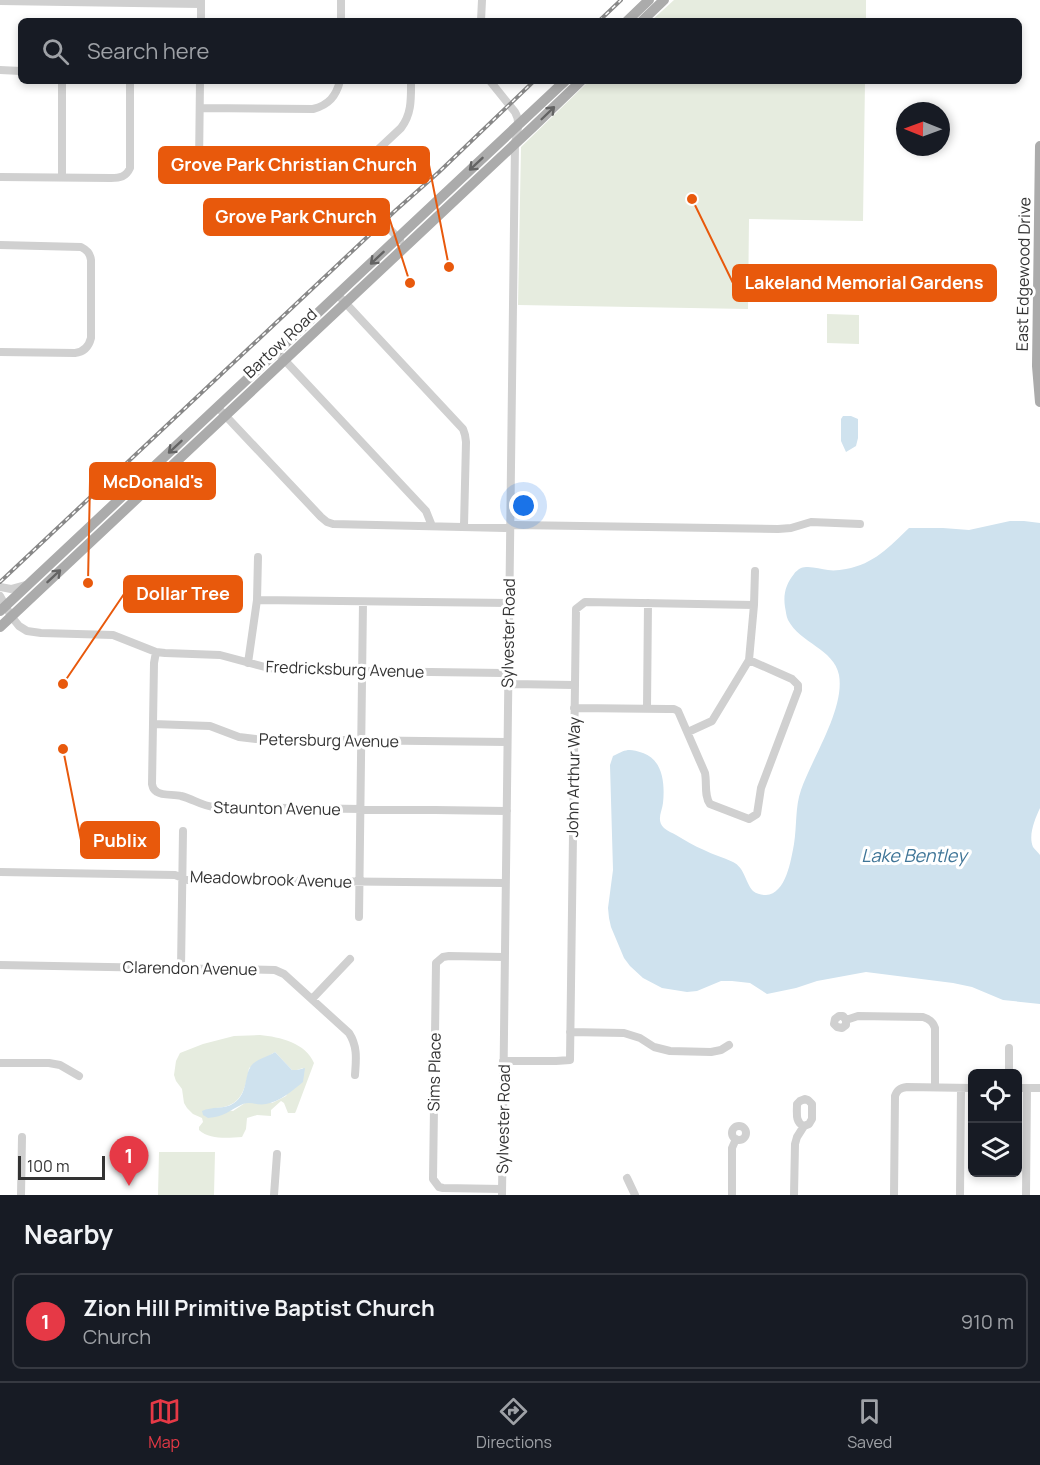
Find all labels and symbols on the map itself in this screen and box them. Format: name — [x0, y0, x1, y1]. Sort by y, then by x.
north arrow — [896, 102, 950, 156]
one-way arrow — [541, 105, 556, 120]
callout: Grove Park Christian Church — [159, 147, 429, 183]
text: Grove Park Christian Church — [171, 152, 417, 176]
one-way arrow — [469, 157, 484, 171]
street label: East Edgewood Drive — [1011, 197, 1035, 351]
callout: Grove Park Church — [204, 199, 389, 235]
text: Grove Park Church — [215, 204, 377, 228]
one-way arrow — [369, 250, 384, 265]
callout: Lakeland Memorial Gardens — [733, 265, 996, 301]
text: Lakeland Memorial Gardens — [744, 270, 984, 294]
street label: Bartow Road — [238, 303, 322, 383]
one-way arrow — [168, 440, 183, 454]
callout: McDonald's — [90, 463, 215, 499]
text: McDonald's — [103, 469, 203, 493]
your location — [509, 491, 538, 520]
one-way arrow — [46, 569, 61, 583]
callout: Dollar Tree — [124, 576, 242, 612]
street label: Sylvester Road — [496, 578, 520, 688]
text: Dollar Tree — [136, 581, 230, 605]
street label: Fredricksburg Avenue — [265, 655, 425, 683]
street label: John Arthur Way — [561, 716, 585, 837]
street label: Petersburg Avenue — [259, 728, 399, 752]
street label: Staunton Avenue — [213, 796, 341, 820]
callout: Publix — [81, 822, 159, 858]
text: Publix — [93, 828, 147, 852]
water label: Lake Bentley — [861, 843, 969, 867]
street label: Meadowbrook Avenue — [189, 865, 353, 893]
street label: Clarendon Avenue — [122, 956, 258, 980]
street label: Sims Place — [422, 1032, 446, 1112]
street label: Sylvester Road — [491, 1064, 515, 1174]
pin: 1 — [110, 1136, 148, 1186]
scale bar — [18, 1153, 105, 1180]

